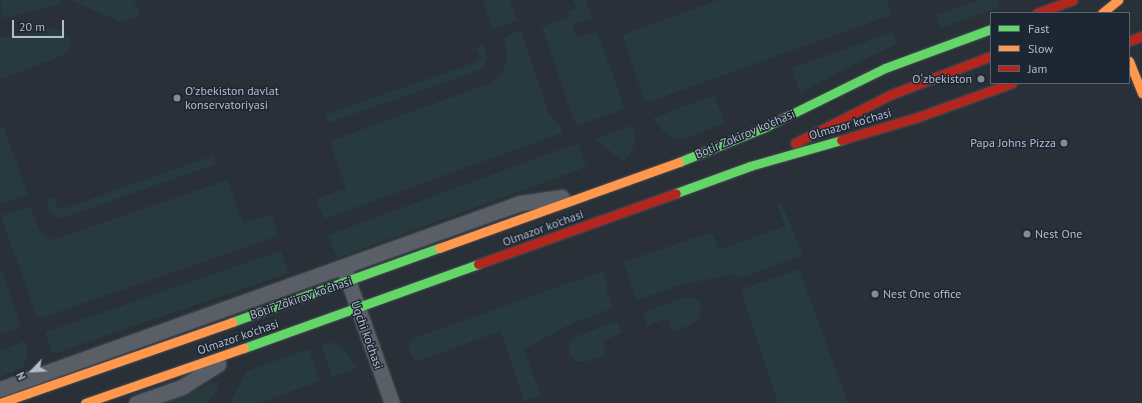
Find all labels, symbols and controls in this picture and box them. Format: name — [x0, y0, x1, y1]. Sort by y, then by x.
scale bar — [14, 12, 66, 38]
legend — [990, 12, 1130, 84]
text: 20 m — [19, 19, 45, 34]
text: Fast — [1028, 21, 1049, 36]
text: Slow — [1028, 41, 1053, 56]
text: Jam — [1028, 61, 1047, 76]
place label: Oʻzbekiston — [912, 72, 972, 86]
marker: Oʻzbekiston — [975, 73, 987, 85]
place label: O’zbekiston davlat konservatoriyasi — [185, 84, 279, 112]
marker: O’zbekiston davlat konservatoriyasi — [172, 93, 182, 103]
street label: Olmazor ko'chasi — [807, 105, 893, 143]
street label: Botir Zokirov ko'chasi — [693, 106, 797, 162]
place label: Papa Johns Pizza — [970, 136, 1056, 150]
marker: Papa Johns Pizza — [1059, 138, 1069, 148]
street label: Olmazor ko'chasi — [500, 207, 586, 249]
place label: Nest One — [1035, 227, 1082, 241]
marker: Nest One — [1022, 229, 1032, 239]
street label: Botir Zokirov ko'chasi — [248, 274, 354, 322]
place label: Nest One office — [883, 287, 961, 301]
marker: Nest One office — [870, 289, 880, 299]
street label: Uqchi ko'chasi — [348, 299, 386, 371]
street label: Olmazor ko'chasi — [195, 316, 281, 358]
north arrow — [12, 351, 52, 391]
text: N — [13, 370, 29, 382]

